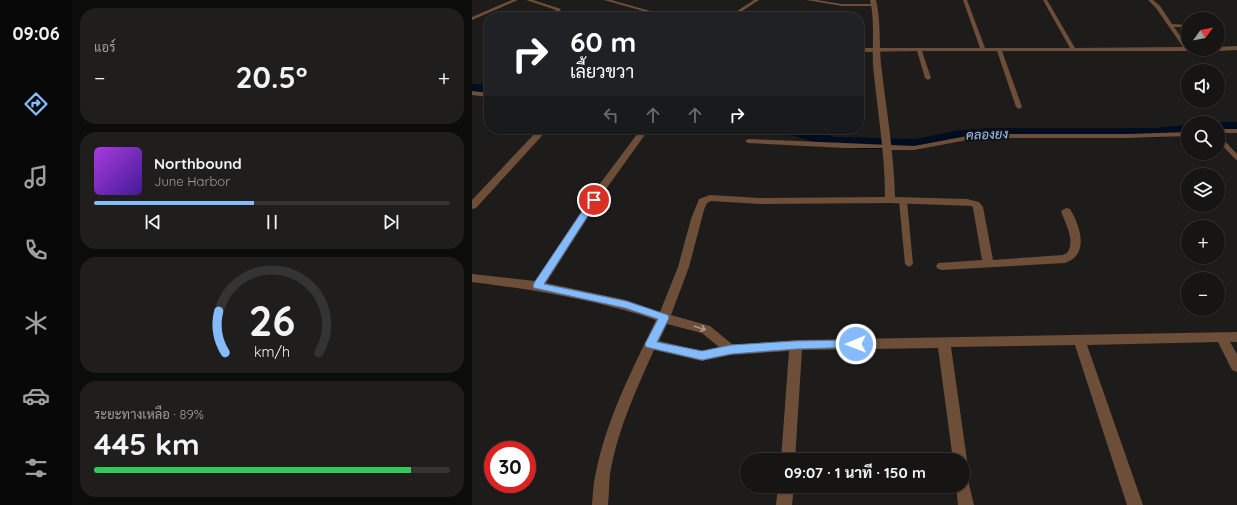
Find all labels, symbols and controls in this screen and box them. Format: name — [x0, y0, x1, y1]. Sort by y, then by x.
north arrow — [1181, 12, 1225, 56]
map controls — [1181, 12, 1225, 316]
text: 09:06 — [12, 22, 60, 45]
text: 60 m — [570, 24, 636, 59]
icon: right — [504, 28, 556, 80]
text: แอร์ — [94, 39, 115, 55]
text: 20.5° — [236, 58, 308, 96]
text: เลี้ยวขวา — [570, 60, 634, 83]
text: − — [94, 64, 105, 92]
text: + — [438, 64, 450, 92]
button: sound — [1181, 64, 1225, 108]
icon: directions — [22, 90, 50, 118]
icon: left — [600, 104, 622, 126]
icon: ahead — [642, 104, 664, 126]
icon: ahead — [684, 104, 706, 126]
icon: right — [726, 104, 748, 126]
button: search — [1181, 116, 1225, 160]
water label: คลองยง — [966, 125, 1008, 143]
text: Northbound — [154, 154, 242, 173]
icon: music — [22, 163, 50, 191]
button: layers — [1181, 168, 1225, 212]
text: June Harbor — [154, 173, 230, 189]
pin — [577, 183, 611, 217]
icon: arrive — [583, 189, 605, 211]
icon: previous — [142, 211, 164, 233]
icon: pause — [261, 211, 283, 233]
icon: next — [380, 211, 402, 233]
button: + — [1181, 220, 1225, 264]
icon: phone — [22, 236, 50, 264]
button: − — [1181, 272, 1225, 316]
text: 26 — [249, 293, 295, 345]
icon: climate — [22, 309, 50, 337]
position arrow — [835, 323, 877, 365]
one-way arrow — [694, 325, 707, 332]
text: km/h — [254, 342, 290, 360]
icon: car — [22, 382, 50, 410]
text: ระยะทางเหลือ · 89% — [94, 406, 204, 422]
text: 445 km — [94, 425, 200, 463]
speed limit sign: 30 — [484, 441, 536, 493]
icon: filters — [22, 454, 50, 482]
text: 09:07 · 1 นาที · 150 m — [784, 463, 926, 482]

